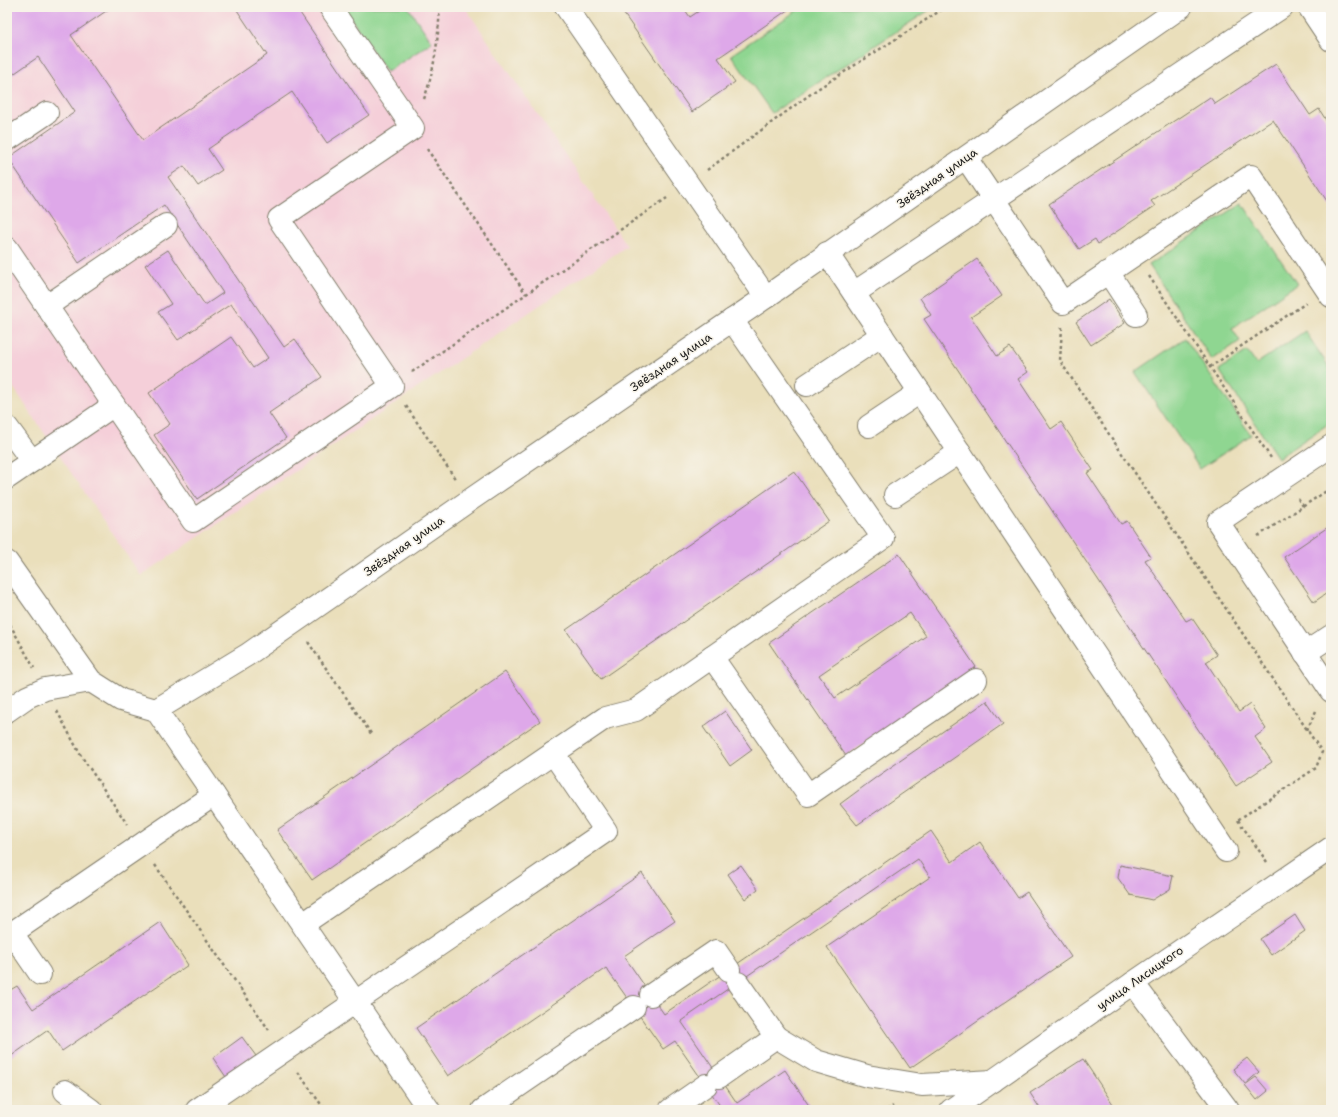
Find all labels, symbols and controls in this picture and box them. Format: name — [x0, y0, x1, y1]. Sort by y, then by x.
street label: Звёздная улица — [894, 144, 981, 212]
street label: Звёздная улица — [627, 329, 715, 395]
street label: Звёздная улица — [361, 512, 448, 580]
street label: улица Лисицкого — [1094, 942, 1186, 1014]

